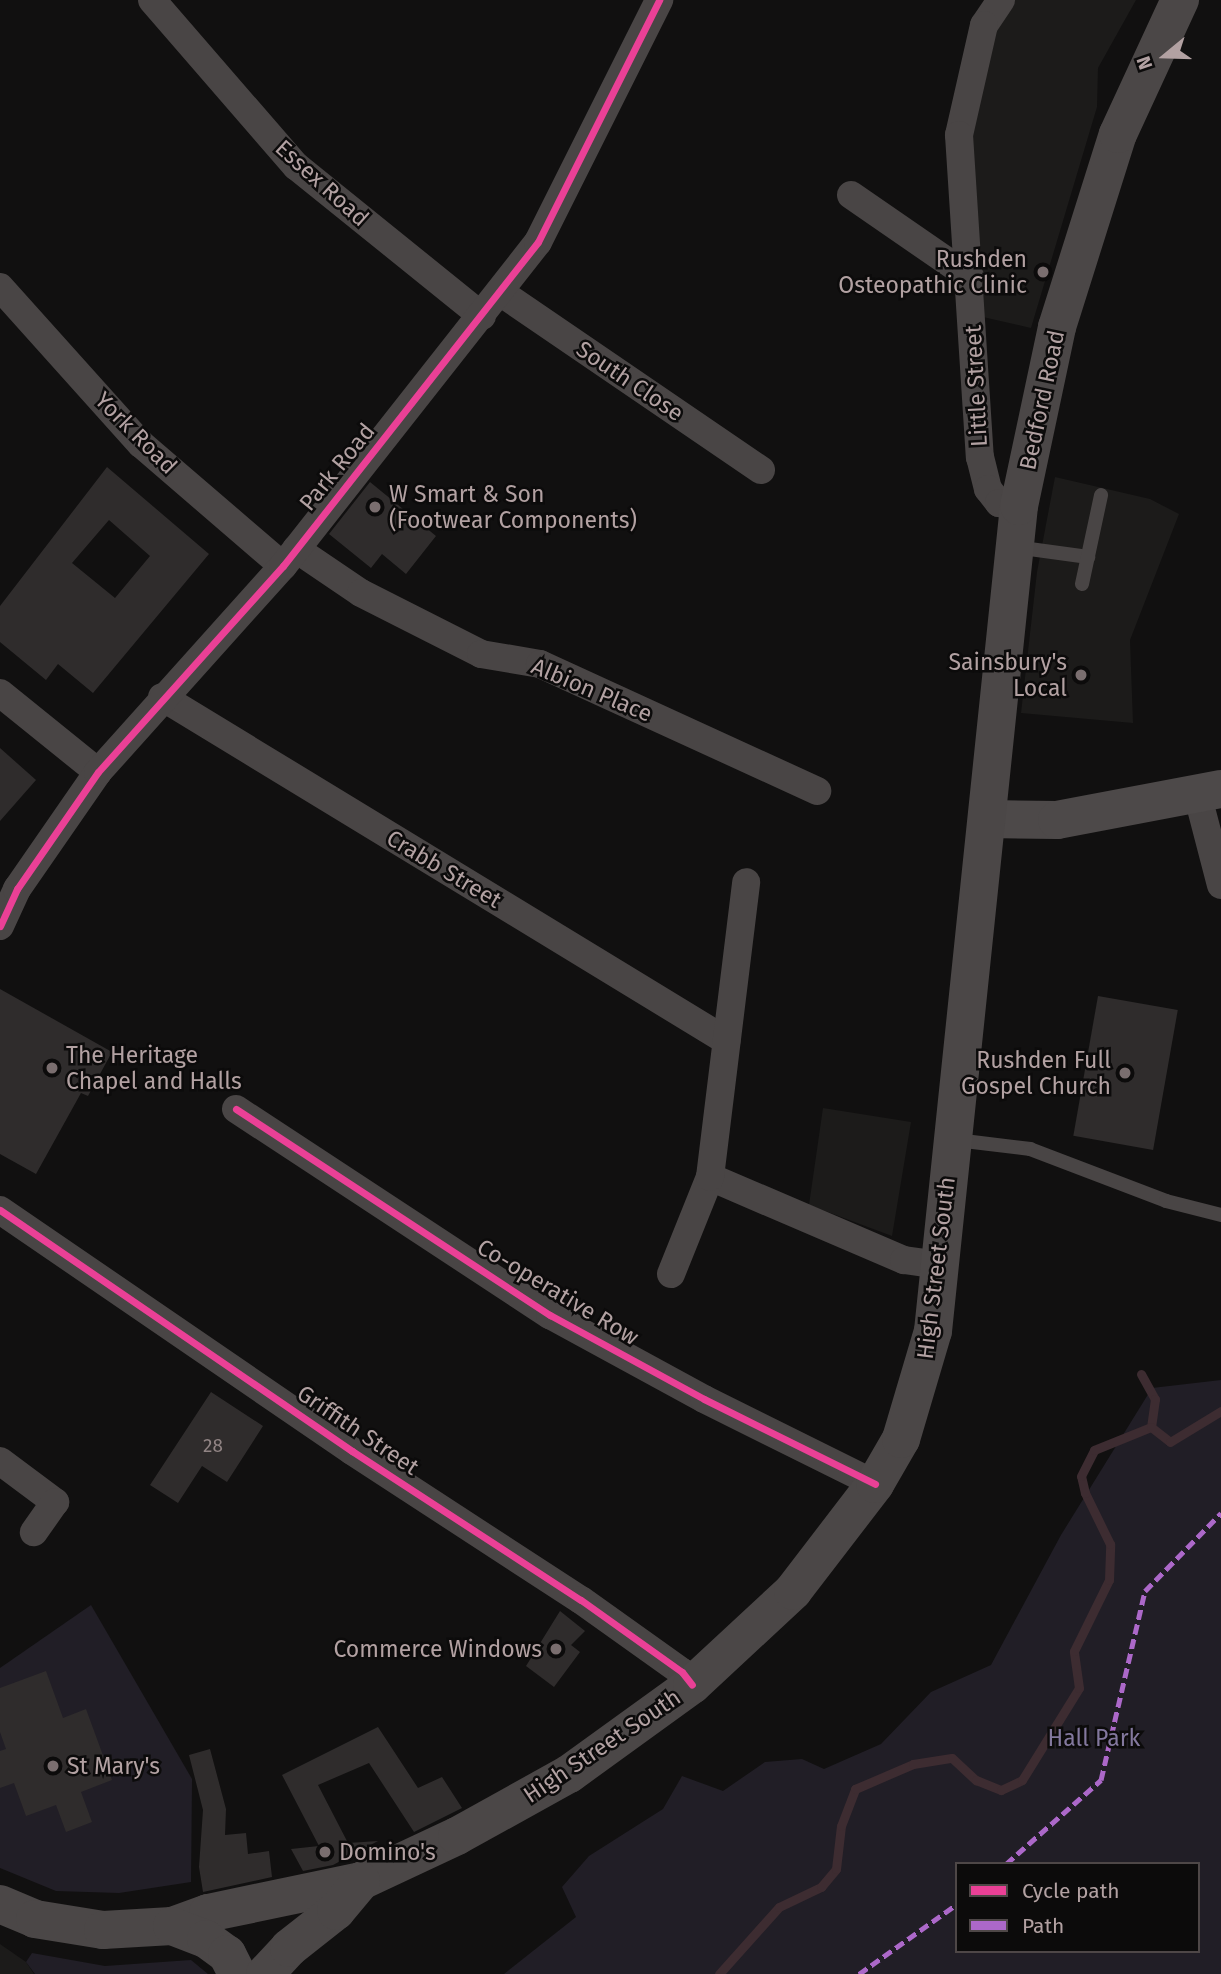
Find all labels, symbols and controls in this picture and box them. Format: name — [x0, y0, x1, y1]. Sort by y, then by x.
north arrow — [1130, 21, 1200, 91]
text: N — [1132, 53, 1158, 73]
street label: Essex Road — [270, 134, 374, 232]
place label: Rushden Osteopathic Clinic — [838, 245, 1027, 299]
marker: Rushden Osteopathic Clinic — [1033, 262, 1053, 282]
street label: Little Street — [959, 324, 993, 448]
street label: Bedford Road — [1014, 328, 1070, 472]
street label: South Close — [571, 335, 689, 427]
street label: York Road — [89, 386, 183, 480]
street label: Park Road — [293, 418, 381, 516]
place label: W Smart & Son (Footwear Components) — [389, 480, 637, 534]
marker: W Smart & Son (Footwear Components) — [367, 499, 383, 515]
place label: Sainsbury's Local — [948, 648, 1067, 702]
street label: Albion Place — [528, 652, 656, 728]
marker: Sainsbury's Local — [1073, 667, 1089, 683]
street label: Crabb Street — [382, 824, 506, 914]
place label: The Heritage Chapel and Halls — [66, 1041, 242, 1095]
place label: Rushden Full Gospel Church — [961, 1046, 1111, 1100]
marker: The Heritage Chapel and Halls — [44, 1060, 60, 1076]
marker: Rushden Full Gospel Church — [1117, 1065, 1133, 1081]
street label: High Street South — [911, 1175, 961, 1361]
street label: Co-operative Row — [472, 1233, 644, 1351]
street label: Griffith Street — [292, 1379, 424, 1481]
house number: 28 — [203, 1435, 223, 1457]
place label: Commerce Windows — [333, 1635, 542, 1663]
marker: Commerce Windows — [548, 1641, 564, 1657]
street label: High Street South — [518, 1683, 686, 1809]
park label: Hall Park — [1048, 1724, 1140, 1752]
place label: St Mary's — [67, 1752, 160, 1780]
marker: St Mary's — [45, 1758, 61, 1774]
place label: Domino's — [339, 1838, 436, 1866]
marker: Domino's — [317, 1844, 333, 1860]
legend — [955, 1862, 1200, 1953]
text: Cycle path — [1022, 1878, 1120, 1904]
text: Path — [1022, 1913, 1064, 1939]

